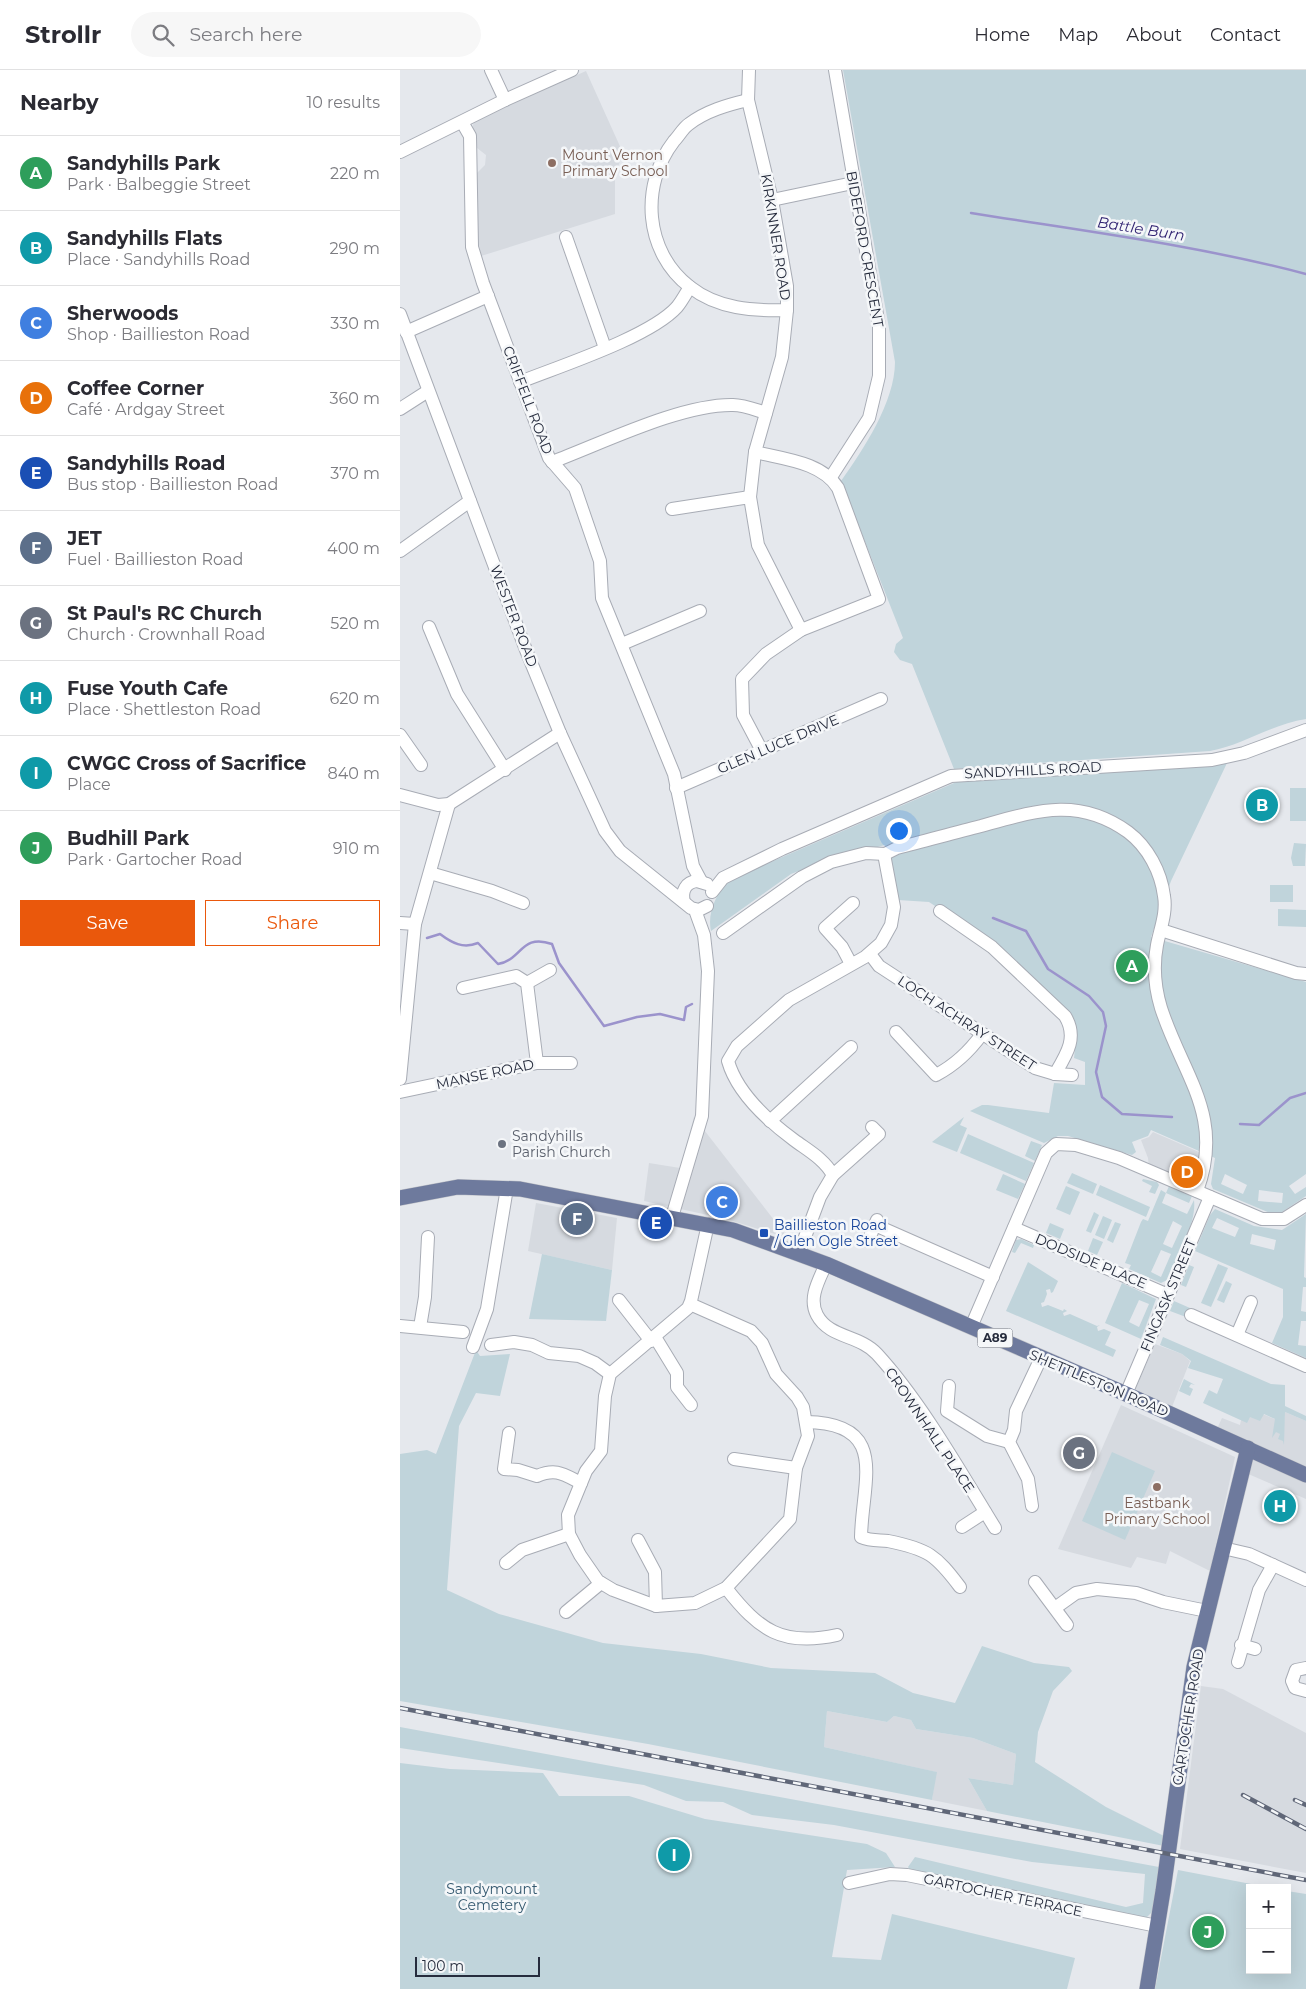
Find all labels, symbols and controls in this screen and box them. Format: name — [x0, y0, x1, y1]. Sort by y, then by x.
search box — [131, 12, 481, 57]
text: Strollr — [25, 20, 101, 49]
icon: search — [149, 21, 177, 49]
text: Search here — [189, 23, 302, 46]
text: Home — [974, 24, 1030, 46]
text: Map — [1058, 24, 1098, 46]
text: About — [1126, 24, 1182, 46]
text: Contact — [1210, 24, 1281, 46]
text: Nearby — [20, 90, 99, 115]
text: 10 results — [307, 93, 380, 112]
place label: Mount Vernon Primary School — [562, 146, 668, 180]
text: Sandyhills Park — [67, 152, 220, 175]
marker: Mount Vernon Primary School — [546, 157, 558, 169]
text: A — [30, 164, 42, 183]
text: 220 m — [330, 164, 380, 183]
street label: BIDEFORD CRESCENT — [842, 169, 888, 329]
street label: KIRKINNER ROAD — [757, 173, 795, 301]
text: Park · Balbeggie Street — [67, 175, 251, 194]
water label: Battle Burn — [1096, 212, 1186, 245]
text: Sandyhills Flats — [67, 227, 222, 250]
text: B — [30, 239, 42, 258]
text: 290 m — [329, 239, 380, 258]
text: Place · Sandyhills Road — [67, 250, 250, 269]
text: Sherwoods — [67, 302, 178, 325]
text: C — [30, 314, 42, 333]
text: 330 m — [330, 314, 380, 333]
text: Shop · Baillieston Road — [67, 325, 250, 344]
street label: CRIFFELL ROAD — [499, 343, 557, 457]
text: Coffee Corner — [67, 377, 204, 400]
text: D — [29, 389, 43, 408]
text: 360 m — [329, 389, 380, 408]
text: Café · Ardgay Street — [67, 400, 225, 419]
text: Sandyhills Road — [67, 452, 226, 475]
text: E — [31, 464, 41, 483]
text: 370 m — [330, 464, 380, 483]
text: Bus stop · Baillieston Road — [67, 475, 278, 494]
text: JET — [67, 527, 102, 550]
text: F — [31, 539, 41, 558]
text: 400 m — [327, 539, 380, 558]
text: Fuel · Baillieston Road — [67, 550, 243, 569]
street label: WESTER ROAD — [486, 562, 542, 670]
text: St Paul's RC Church — [67, 602, 262, 625]
text: G — [30, 614, 42, 633]
text: 520 m — [330, 614, 380, 633]
text: Church · Crownhall Road — [67, 625, 265, 644]
text: Fuse Youth Cafe — [67, 677, 228, 700]
text: H — [30, 689, 42, 708]
text: 620 m — [329, 689, 380, 708]
text: Place · Shettleston Road — [67, 700, 261, 719]
street label: GLEN LUCE DRIVE — [715, 710, 841, 778]
text: CWGC Cross of Sacrifice — [67, 752, 306, 775]
street label: SANDYHILLS ROAD — [964, 757, 1102, 783]
text: I — [33, 764, 39, 783]
text: 840 m — [327, 764, 380, 783]
text: Place — [67, 775, 111, 794]
pin: B — [1246, 786, 1278, 824]
your location — [886, 818, 912, 844]
text: Budhill Park — [67, 827, 189, 850]
text: J — [32, 839, 40, 858]
text: 910 m — [333, 839, 380, 858]
text: Park · Gartocher Road — [67, 850, 242, 869]
button: Save — [20, 900, 195, 946]
button: Share — [205, 900, 380, 946]
pin: A — [1116, 947, 1148, 985]
street label: LOCH ACHRAY STREET — [894, 971, 1040, 1075]
street label: MANSE ROAD — [434, 1055, 536, 1093]
place label: Sandyhills Parish Church — [512, 1127, 611, 1161]
marker: Sandyhills Parish Church — [496, 1138, 508, 1150]
pin: D — [1171, 1153, 1203, 1191]
pin: C — [706, 1183, 738, 1221]
pin: F — [561, 1200, 593, 1238]
pin: E — [640, 1204, 672, 1242]
place label: Baillieston Road / Glen Ogle Street — [773, 1216, 898, 1250]
marker: Baillieston Road / Glen Ogle Street — [758, 1227, 770, 1239]
street label: DODSIDE PLACE — [1032, 1229, 1150, 1293]
street label: FINGASK STREET — [1136, 1236, 1200, 1354]
road number: A89 — [978, 1328, 1012, 1348]
street label: SHETTLESTON ROAD — [1027, 1345, 1171, 1421]
street label: CROWNHALL PLACE — [881, 1364, 979, 1496]
pin: G — [1063, 1434, 1095, 1472]
marker: Eastbank Primary School — [1151, 1481, 1163, 1493]
pin: H — [1264, 1487, 1296, 1525]
place label: Eastbank Primary School — [1104, 1494, 1210, 1528]
street label: GARTOCHER ROAD — [1168, 1647, 1208, 1787]
pin: I — [658, 1836, 690, 1874]
street label: GARTOCHER TERRACE — [922, 1869, 1084, 1921]
park label: Sandymount Cemetery — [446, 1880, 538, 1914]
map controls — [1246, 1884, 1291, 1974]
button: + — [1246, 1884, 1291, 1929]
pin: J — [1192, 1913, 1224, 1951]
button: − — [1246, 1929, 1291, 1974]
scale bar — [415, 1954, 540, 1977]
text: 100 m — [422, 1957, 464, 1975]

